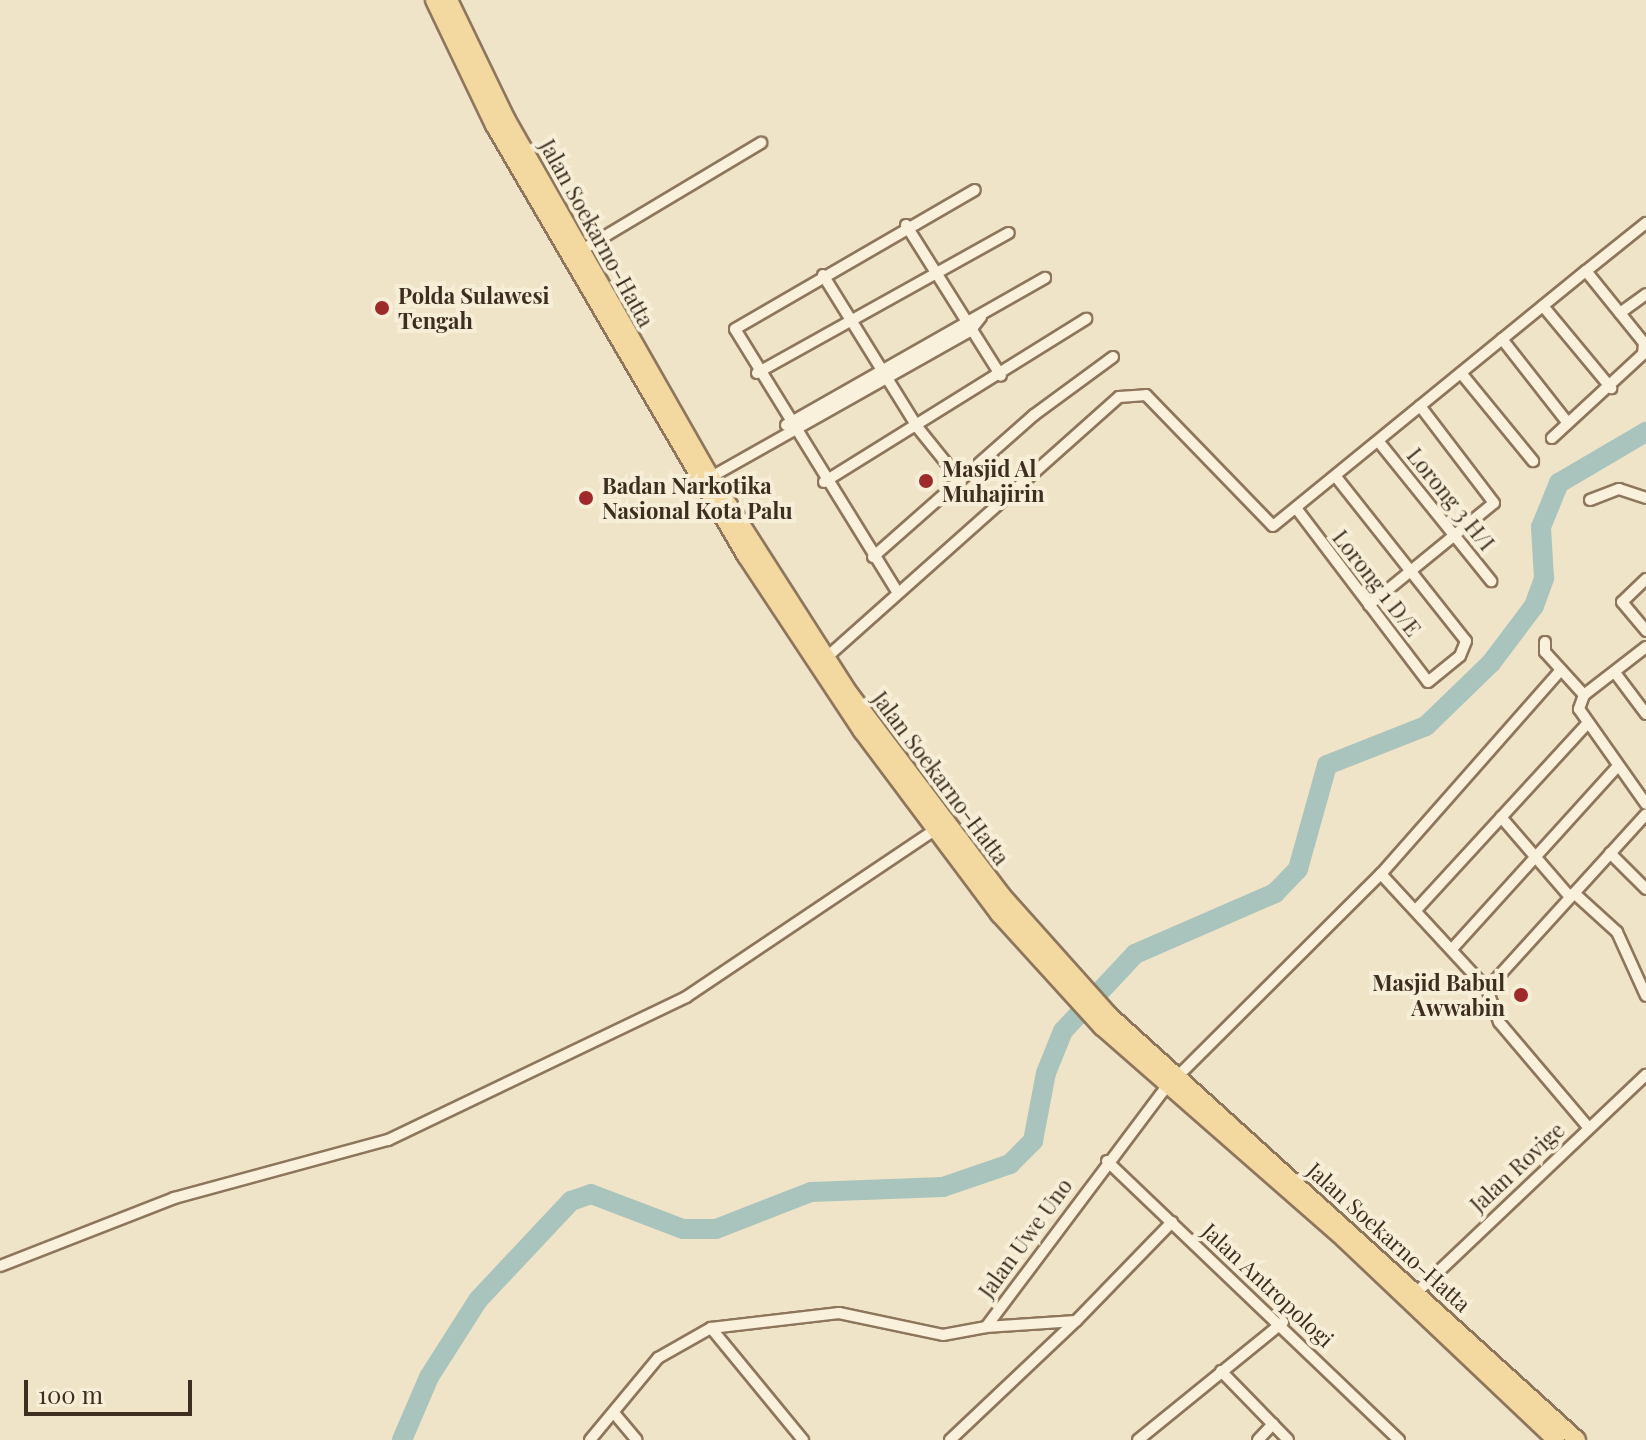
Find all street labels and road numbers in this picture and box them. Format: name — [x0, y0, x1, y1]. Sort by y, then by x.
street label: Jalan Soekarno-Hatta — [534, 135, 660, 331]
street label: Lorong 3 H/I — [1402, 442, 1500, 556]
street label: Lorong 1 D/E — [1327, 525, 1427, 641]
street label: Jalan Soekarno-Hatta — [867, 686, 1015, 870]
street label: Jalan Rovige — [1464, 1117, 1570, 1217]
street label: Jalan Soekarno-Hatta — [1302, 1157, 1476, 1317]
street label: Jalan Uwe Uno — [973, 1173, 1077, 1303]
street label: Jalan Antropologi — [1197, 1217, 1339, 1353]

